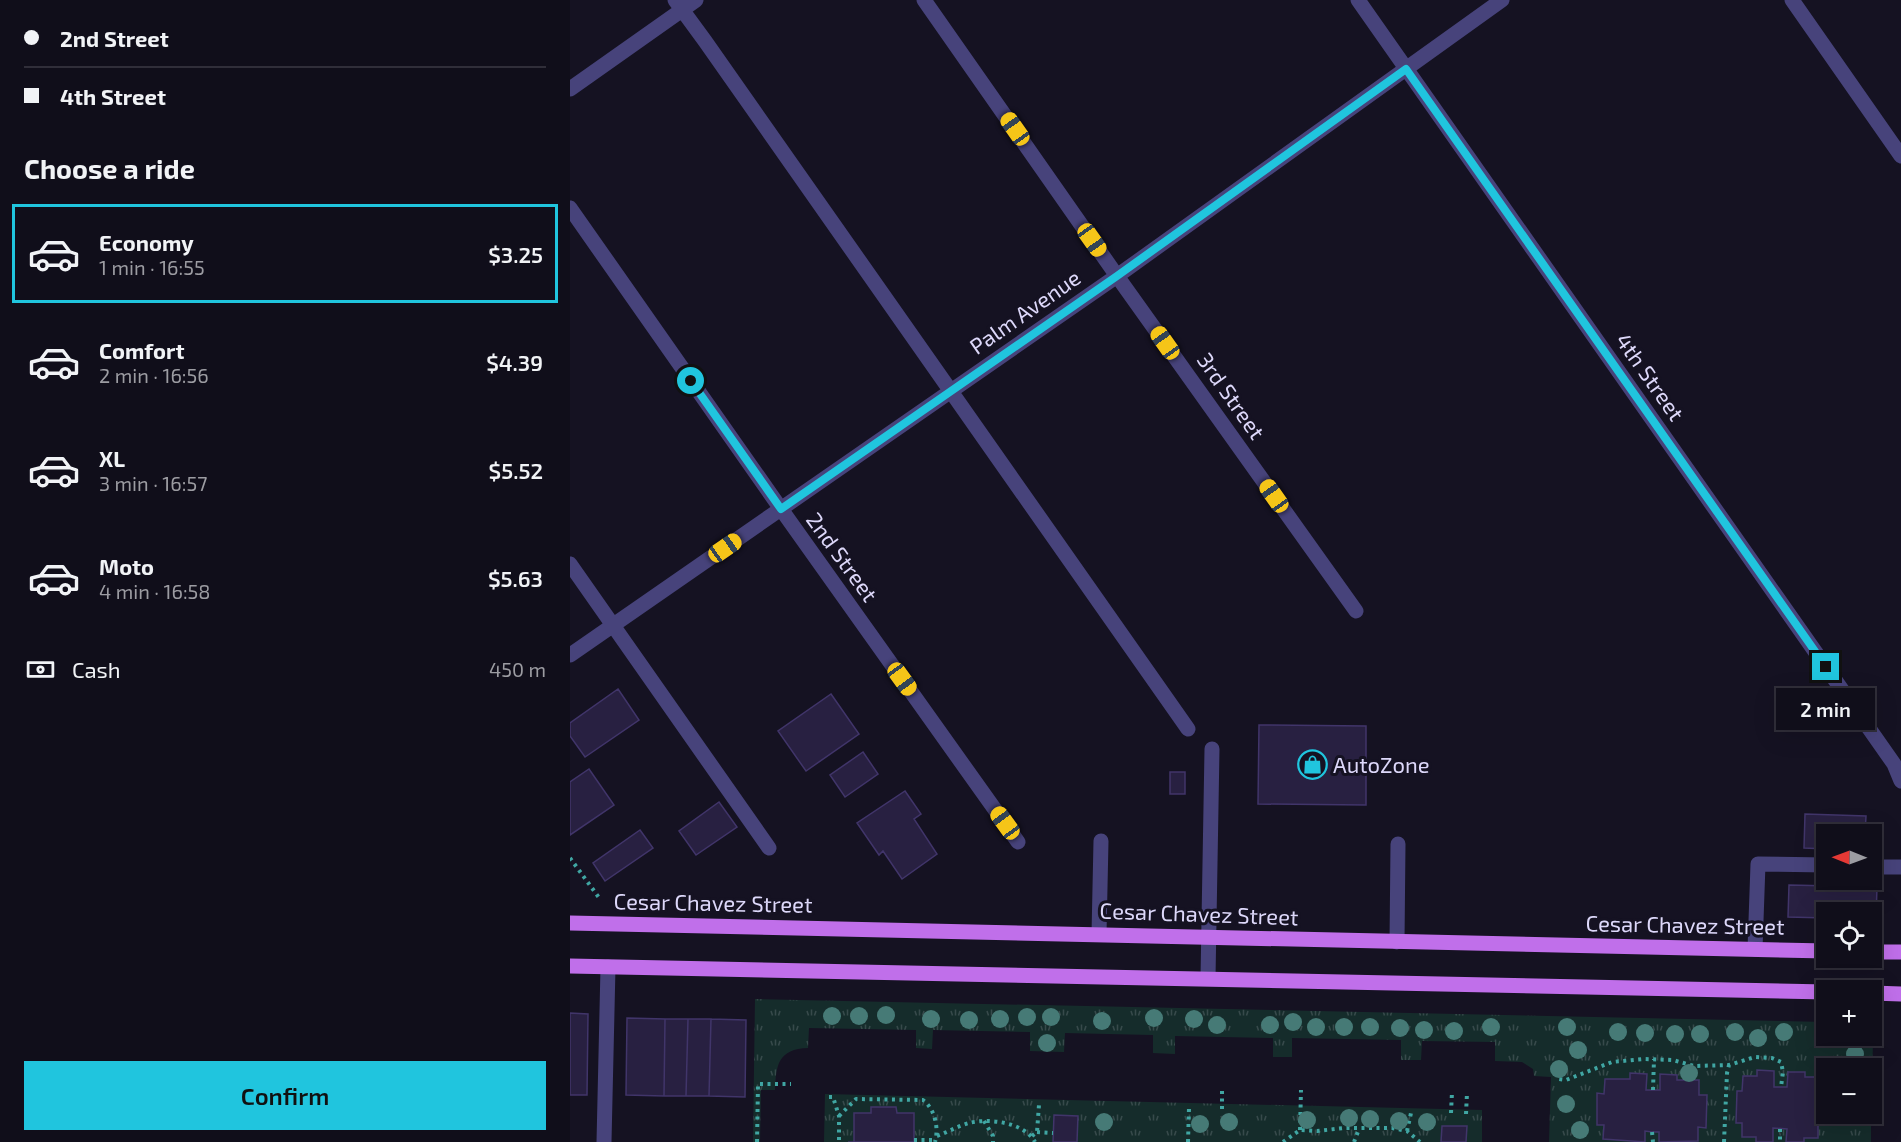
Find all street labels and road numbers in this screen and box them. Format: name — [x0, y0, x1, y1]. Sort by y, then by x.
street label: Palm Avenue — [964, 264, 1085, 359]
street label: 4th Street — [1611, 328, 1690, 425]
street label: 3rd Street — [1193, 347, 1271, 444]
street label: 2nd Street — [802, 507, 884, 606]
street label: Cesar Chavez Street — [613, 887, 813, 917]
street label: Cesar Chavez Street — [1099, 897, 1299, 929]
street label: Cesar Chavez Street — [1585, 909, 1785, 939]

